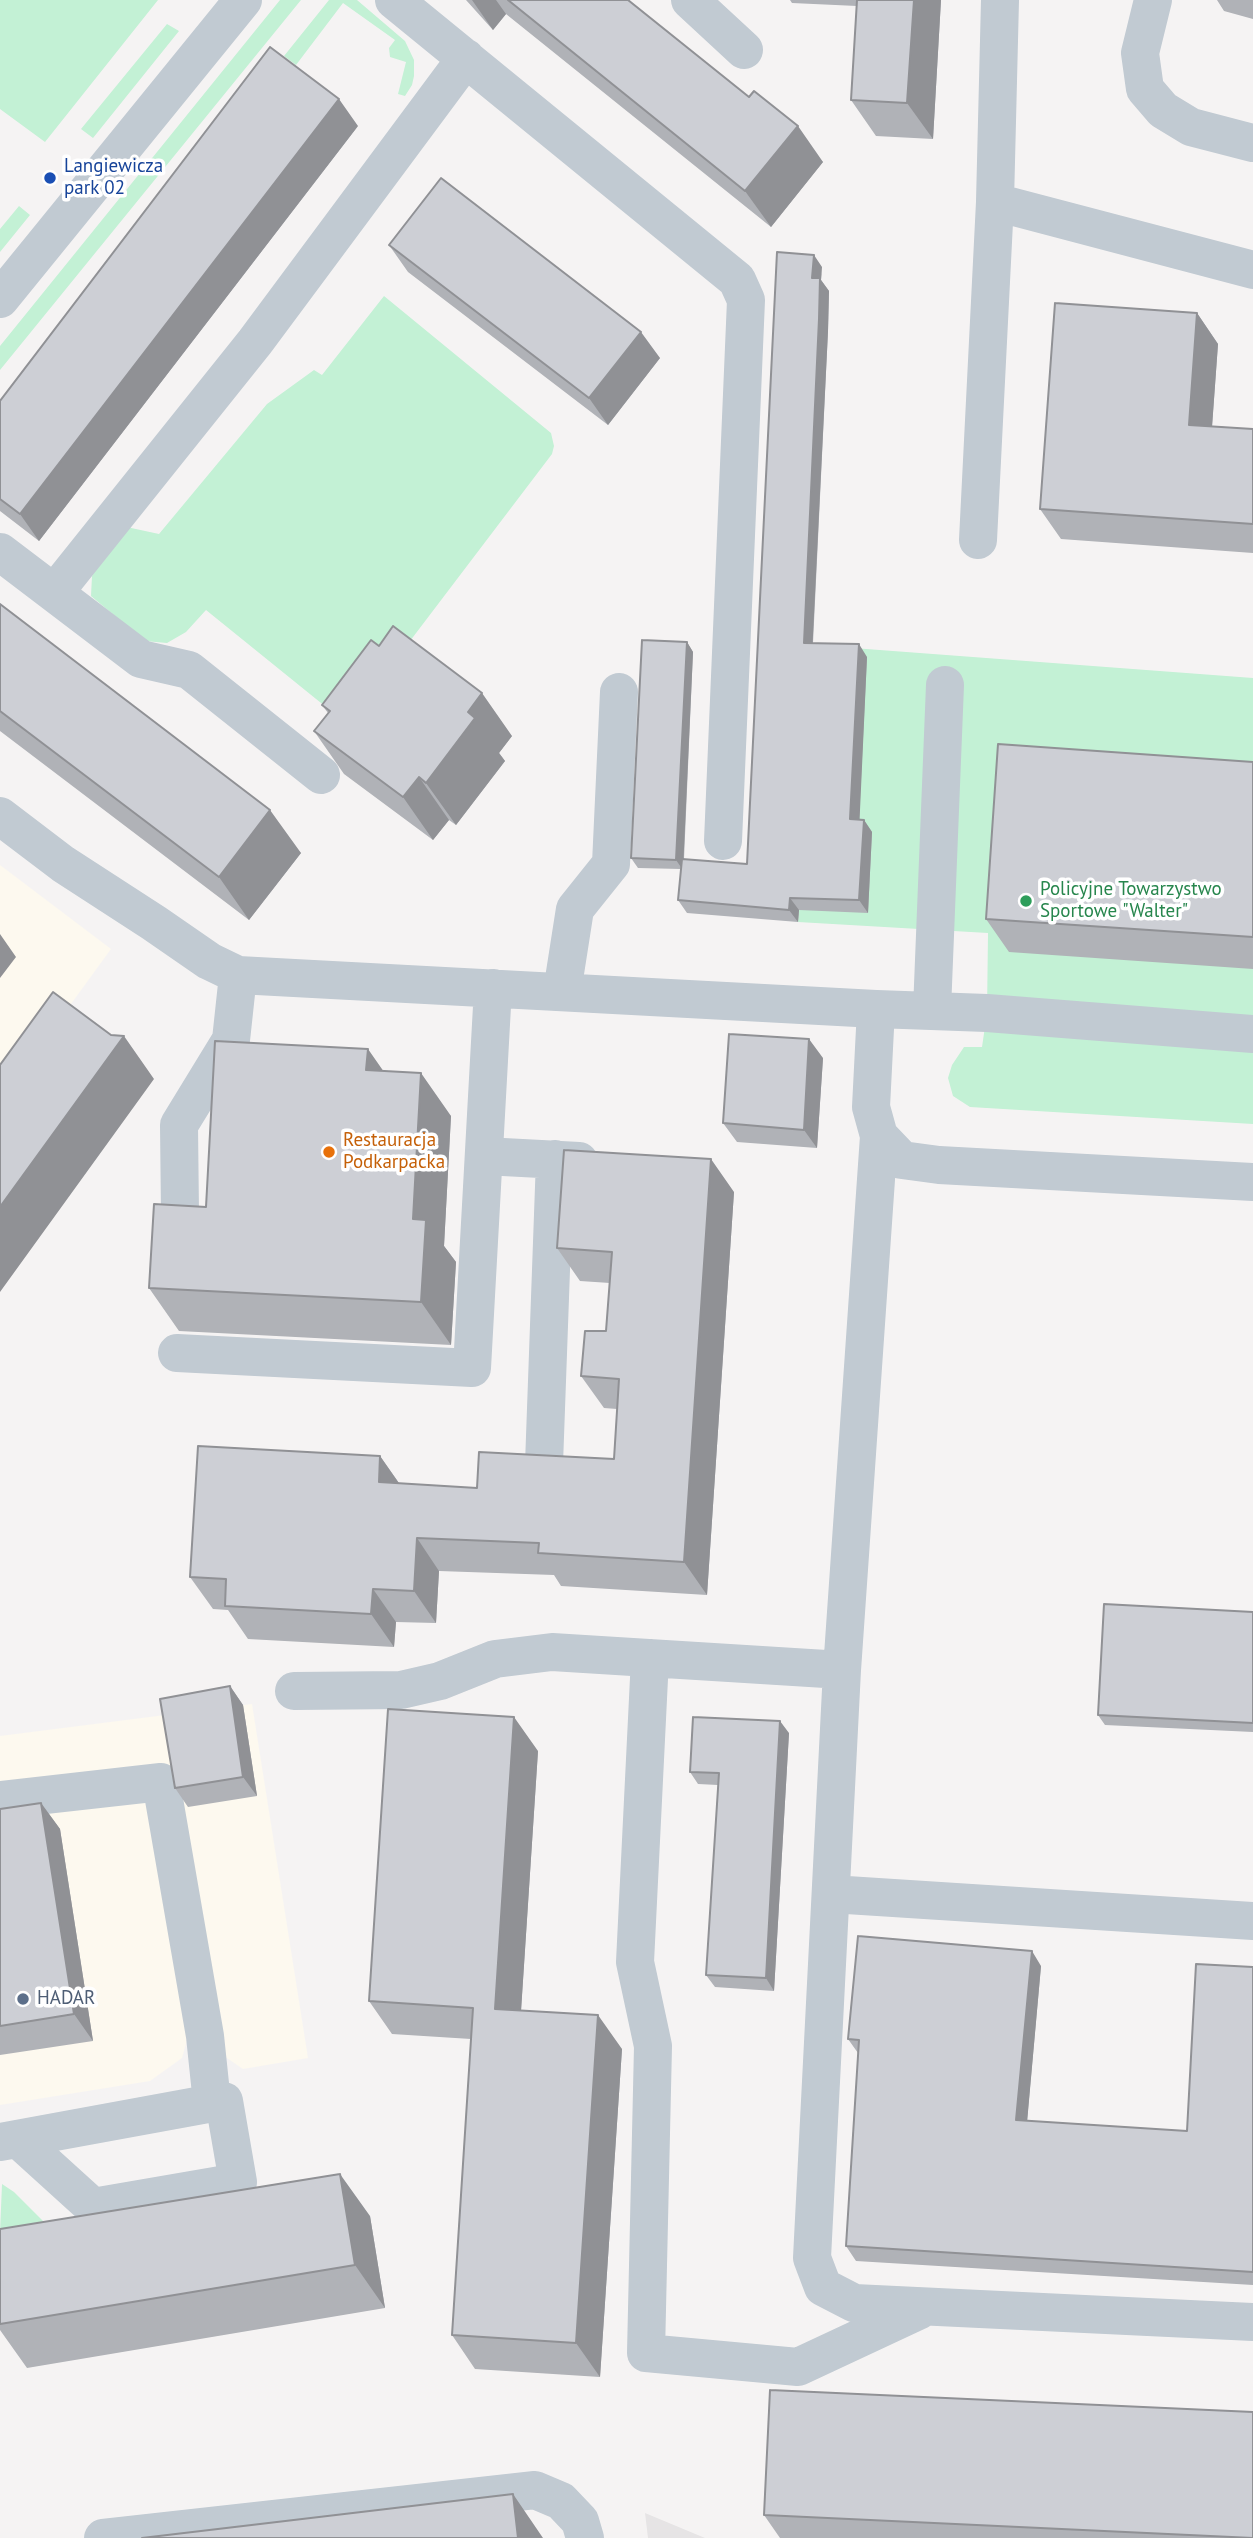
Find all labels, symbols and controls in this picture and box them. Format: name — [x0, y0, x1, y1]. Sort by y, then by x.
place label: Langiewicza park 02 — [64, 156, 163, 200]
marker: Langiewicza park 02 — [42, 170, 58, 186]
place label: Policyjne Towarzystwo Sportowe "Walter" — [1040, 879, 1222, 923]
marker: Policyjne Towarzystwo Sportowe "Walter" — [1018, 893, 1034, 909]
place label: Restauracja Podkarpacka — [343, 1130, 445, 1174]
marker: Restauracja Podkarpacka — [321, 1144, 337, 1160]
place label: HADAR — [37, 1988, 95, 2010]
marker: HADAR — [15, 1991, 31, 2007]

